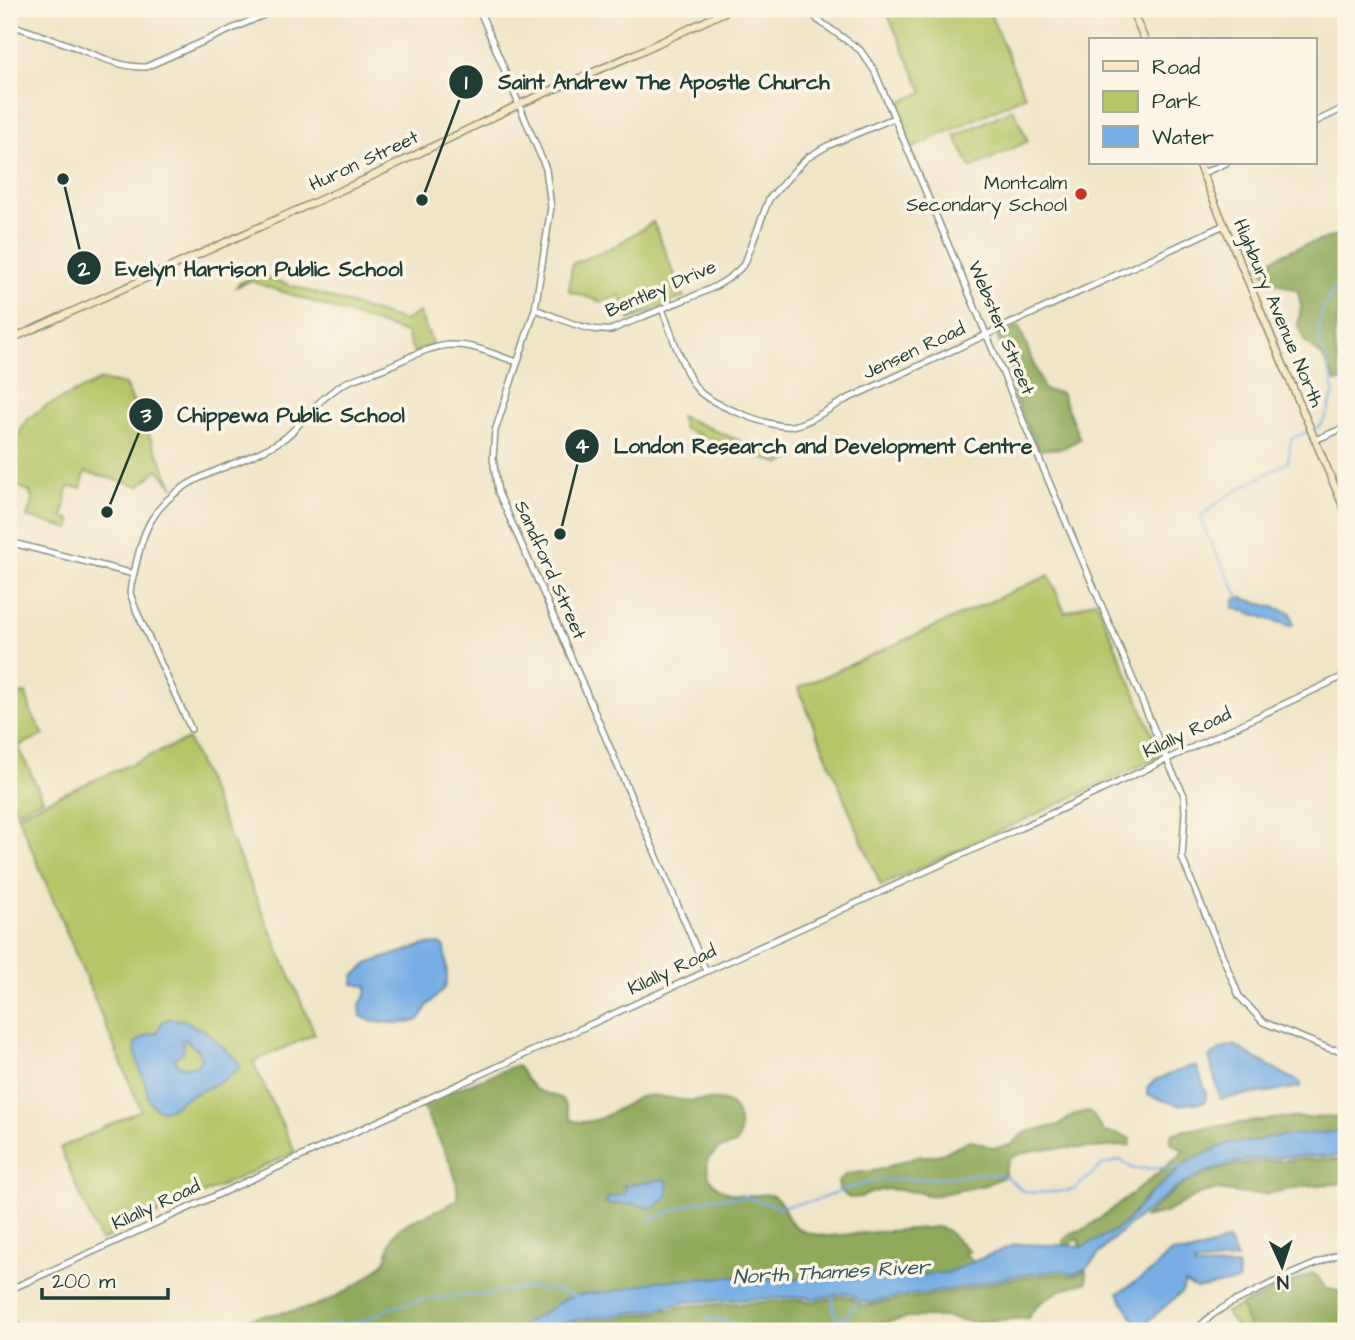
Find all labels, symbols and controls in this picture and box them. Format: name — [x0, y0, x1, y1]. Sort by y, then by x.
legend — [1089, 38, 1316, 164]
text: Road — [1152, 53, 1200, 82]
callout: Saint Andrew The Apostle Church — [449, 61, 843, 103]
text: 1 — [465, 68, 468, 97]
text: Saint Andrew The Apostle Church — [497, 68, 830, 98]
text: Park — [1152, 87, 1201, 116]
text: Water — [1152, 123, 1214, 152]
street label: Huron Street — [305, 124, 423, 198]
place label: Montcalm Secondary School — [906, 170, 1067, 220]
marker: Montcalm Secondary School — [1073, 186, 1089, 202]
street label: Highbury Avenue North — [1225, 215, 1330, 412]
callout: Evelyn Harrison Public School — [67, 247, 417, 289]
street label: Bentley Drive — [601, 254, 721, 325]
text: 2 — [77, 255, 91, 284]
text: Evelyn Harrison Public School — [115, 255, 403, 287]
street label: Webster Street — [961, 257, 1041, 399]
street label: Jensen Road — [858, 315, 970, 387]
callout: Chippewa Public School — [128, 394, 419, 436]
text: 3 — [140, 401, 152, 430]
text: Chippewa Public School — [177, 401, 405, 431]
callout: London Research and Development Centre — [565, 425, 1046, 467]
text: 4 — [575, 432, 590, 461]
text: London Research and Development Centre — [614, 432, 1033, 462]
street label: Sandford Street — [507, 496, 593, 644]
street label: Kilally Road — [1138, 701, 1236, 766]
street label: Kilally Road — [623, 938, 721, 1003]
street label: Kilally Road — [107, 1173, 205, 1238]
north arrow — [1246, 1232, 1316, 1302]
water label: North Thames River — [732, 1252, 932, 1292]
scale bar — [42, 1256, 168, 1300]
text: 200 m — [52, 1267, 116, 1296]
text: N — [1276, 1268, 1289, 1295]

